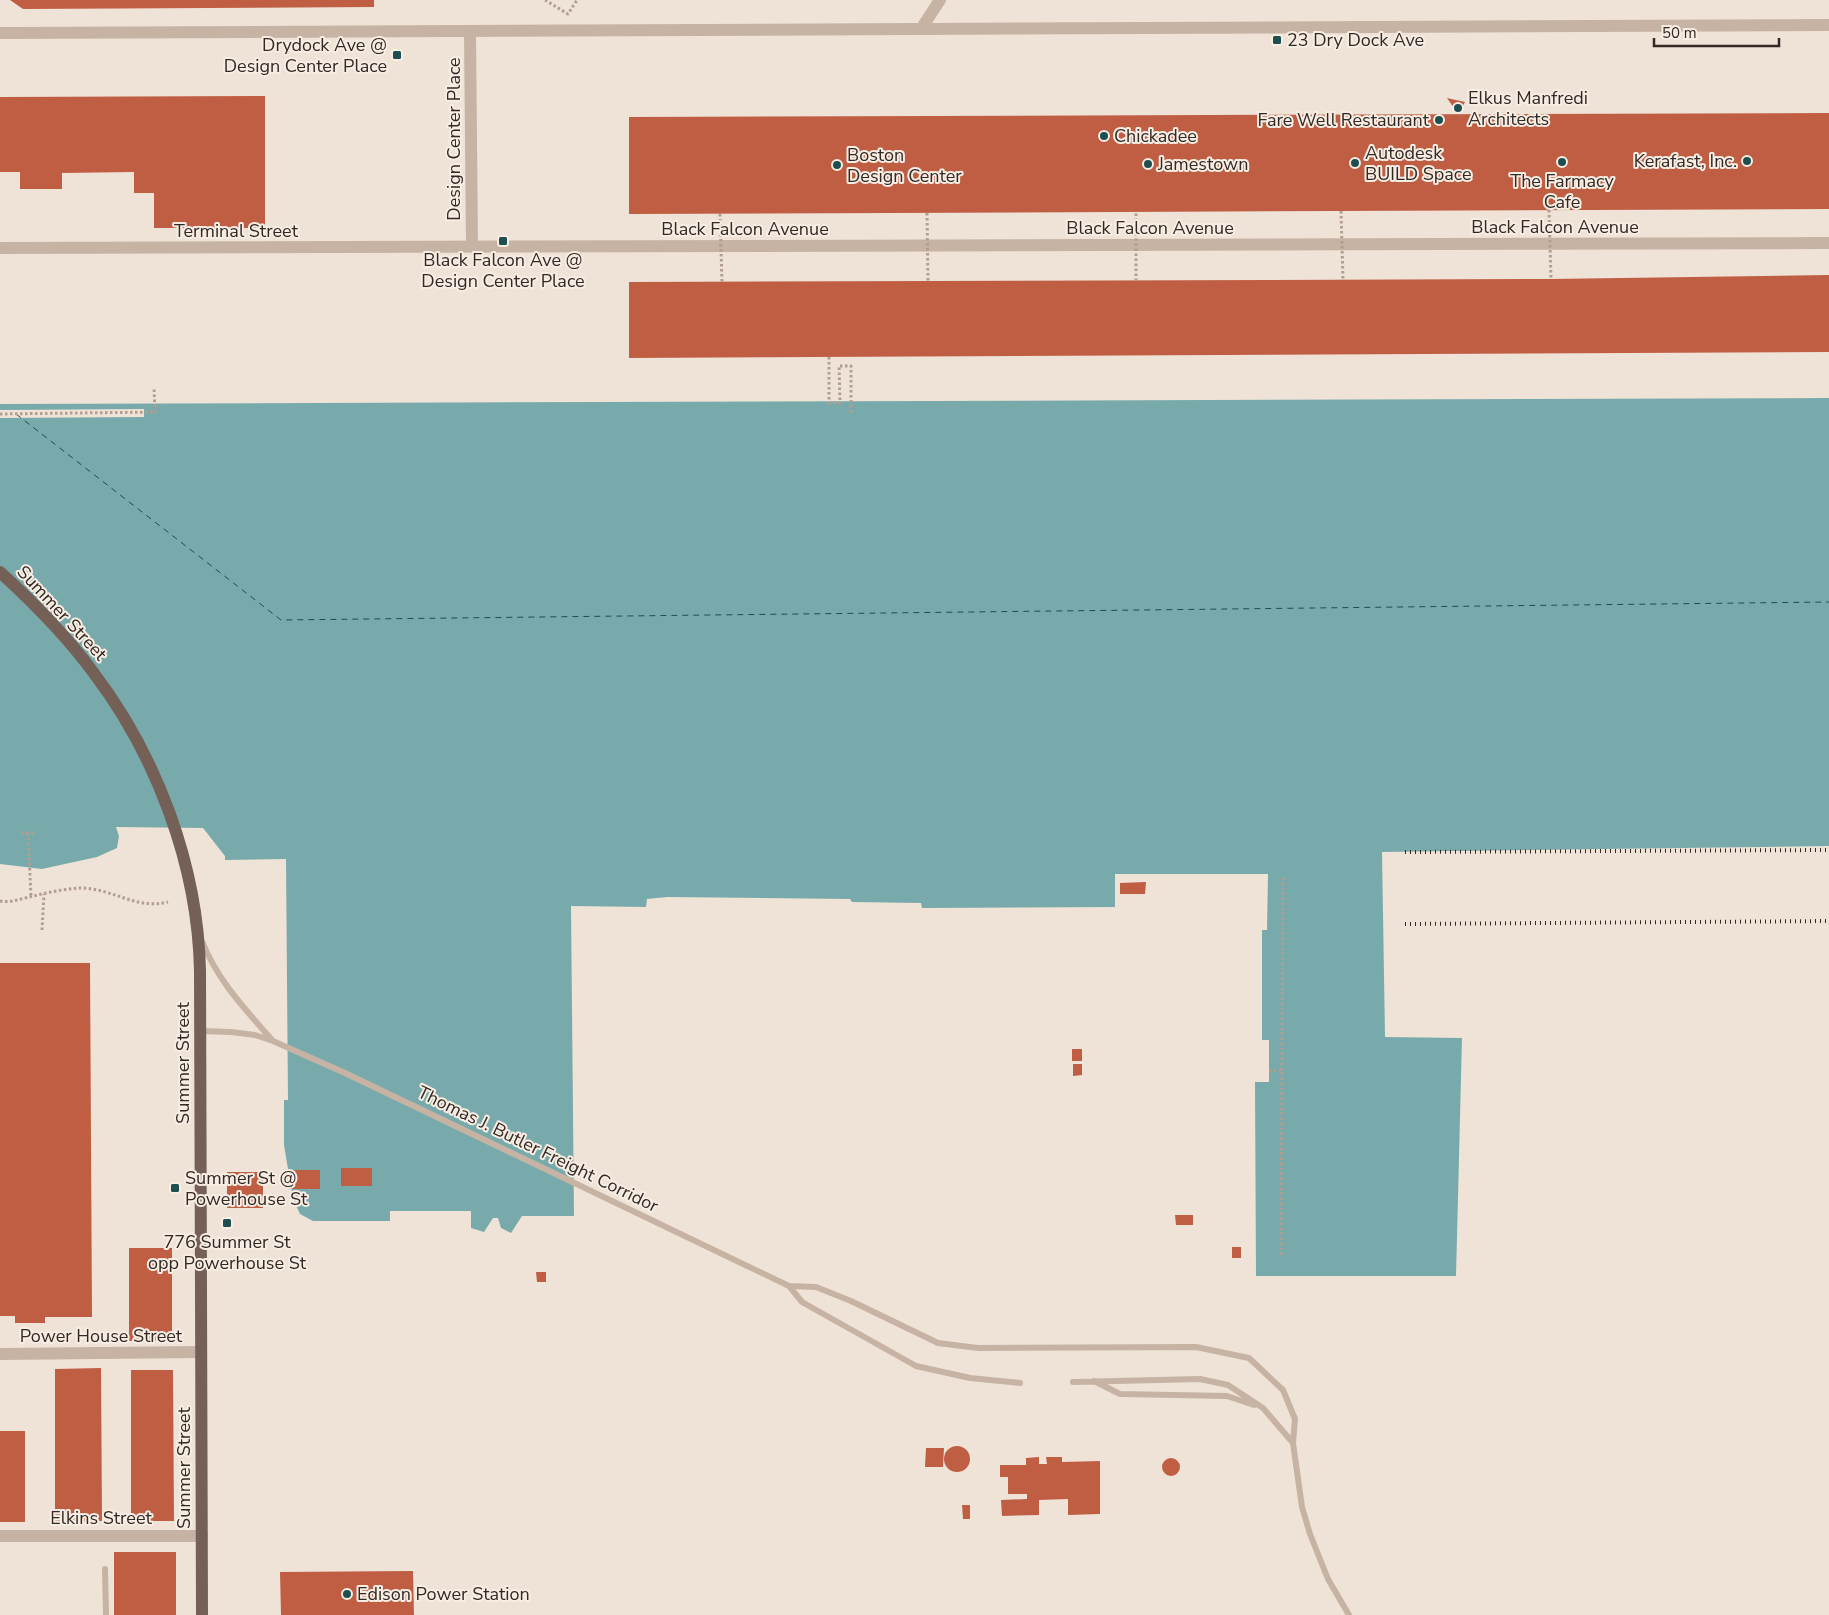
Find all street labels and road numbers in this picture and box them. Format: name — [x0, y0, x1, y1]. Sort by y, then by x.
street label: Design Center Place — [442, 57, 466, 221]
street label: Black Falcon Avenue — [1471, 215, 1639, 239]
street label: Black Falcon Avenue — [1066, 216, 1234, 240]
street label: Black Falcon Avenue — [661, 217, 829, 241]
street label: Terminal Street — [174, 219, 299, 243]
street label: Summer Street — [12, 560, 113, 666]
street label: Summer Street — [171, 1001, 195, 1124]
street label: Thomas J. Butler Freight Corridor — [414, 1080, 663, 1218]
street label: Power House Street — [20, 1324, 183, 1348]
street label: Summer Street — [172, 1406, 196, 1529]
street label: Elkins Street — [50, 1506, 153, 1530]

